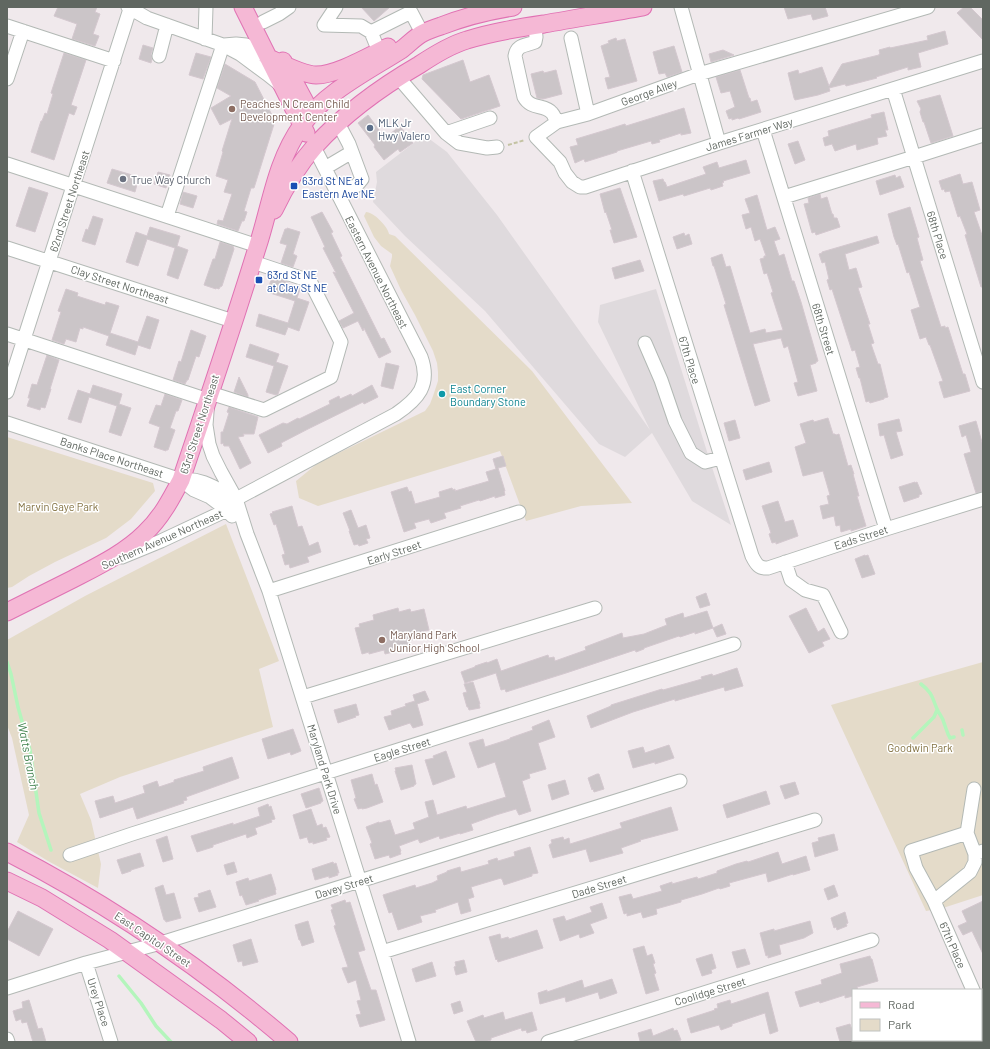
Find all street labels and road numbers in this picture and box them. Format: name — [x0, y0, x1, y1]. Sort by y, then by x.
street label: George Alley — [619, 76, 679, 108]
street label: James Farmer Way — [704, 115, 794, 153]
street label: 62nd Street Northeast — [46, 149, 92, 253]
street label: 68th Place — [925, 209, 952, 261]
street label: Eastern Avenue Northeast — [343, 213, 411, 331]
street label: Clay Street Northeast — [69, 262, 171, 306]
street label: 68th Street — [810, 301, 838, 357]
street label: 67th Place — [677, 335, 703, 386]
street label: 63rd Street Northeast — [177, 373, 221, 475]
street label: Banks Place Northeast — [59, 434, 165, 480]
street label: Southern Avenue Northeast — [99, 506, 225, 572]
street label: Eads Street — [832, 522, 890, 552]
street label: Early Street — [365, 537, 423, 567]
street label: Maryland Park Drive — [305, 722, 345, 816]
street label: Eagle Street — [372, 734, 432, 764]
street label: Davey Street — [313, 871, 375, 901]
street label: Dade Street — [570, 872, 628, 900]
street label: East Capitol Street — [112, 909, 194, 969]
street label: 67th Place — [937, 920, 969, 970]
street label: Coolidge Street — [673, 974, 747, 1008]
street label: Urey Place — [85, 976, 113, 1028]

